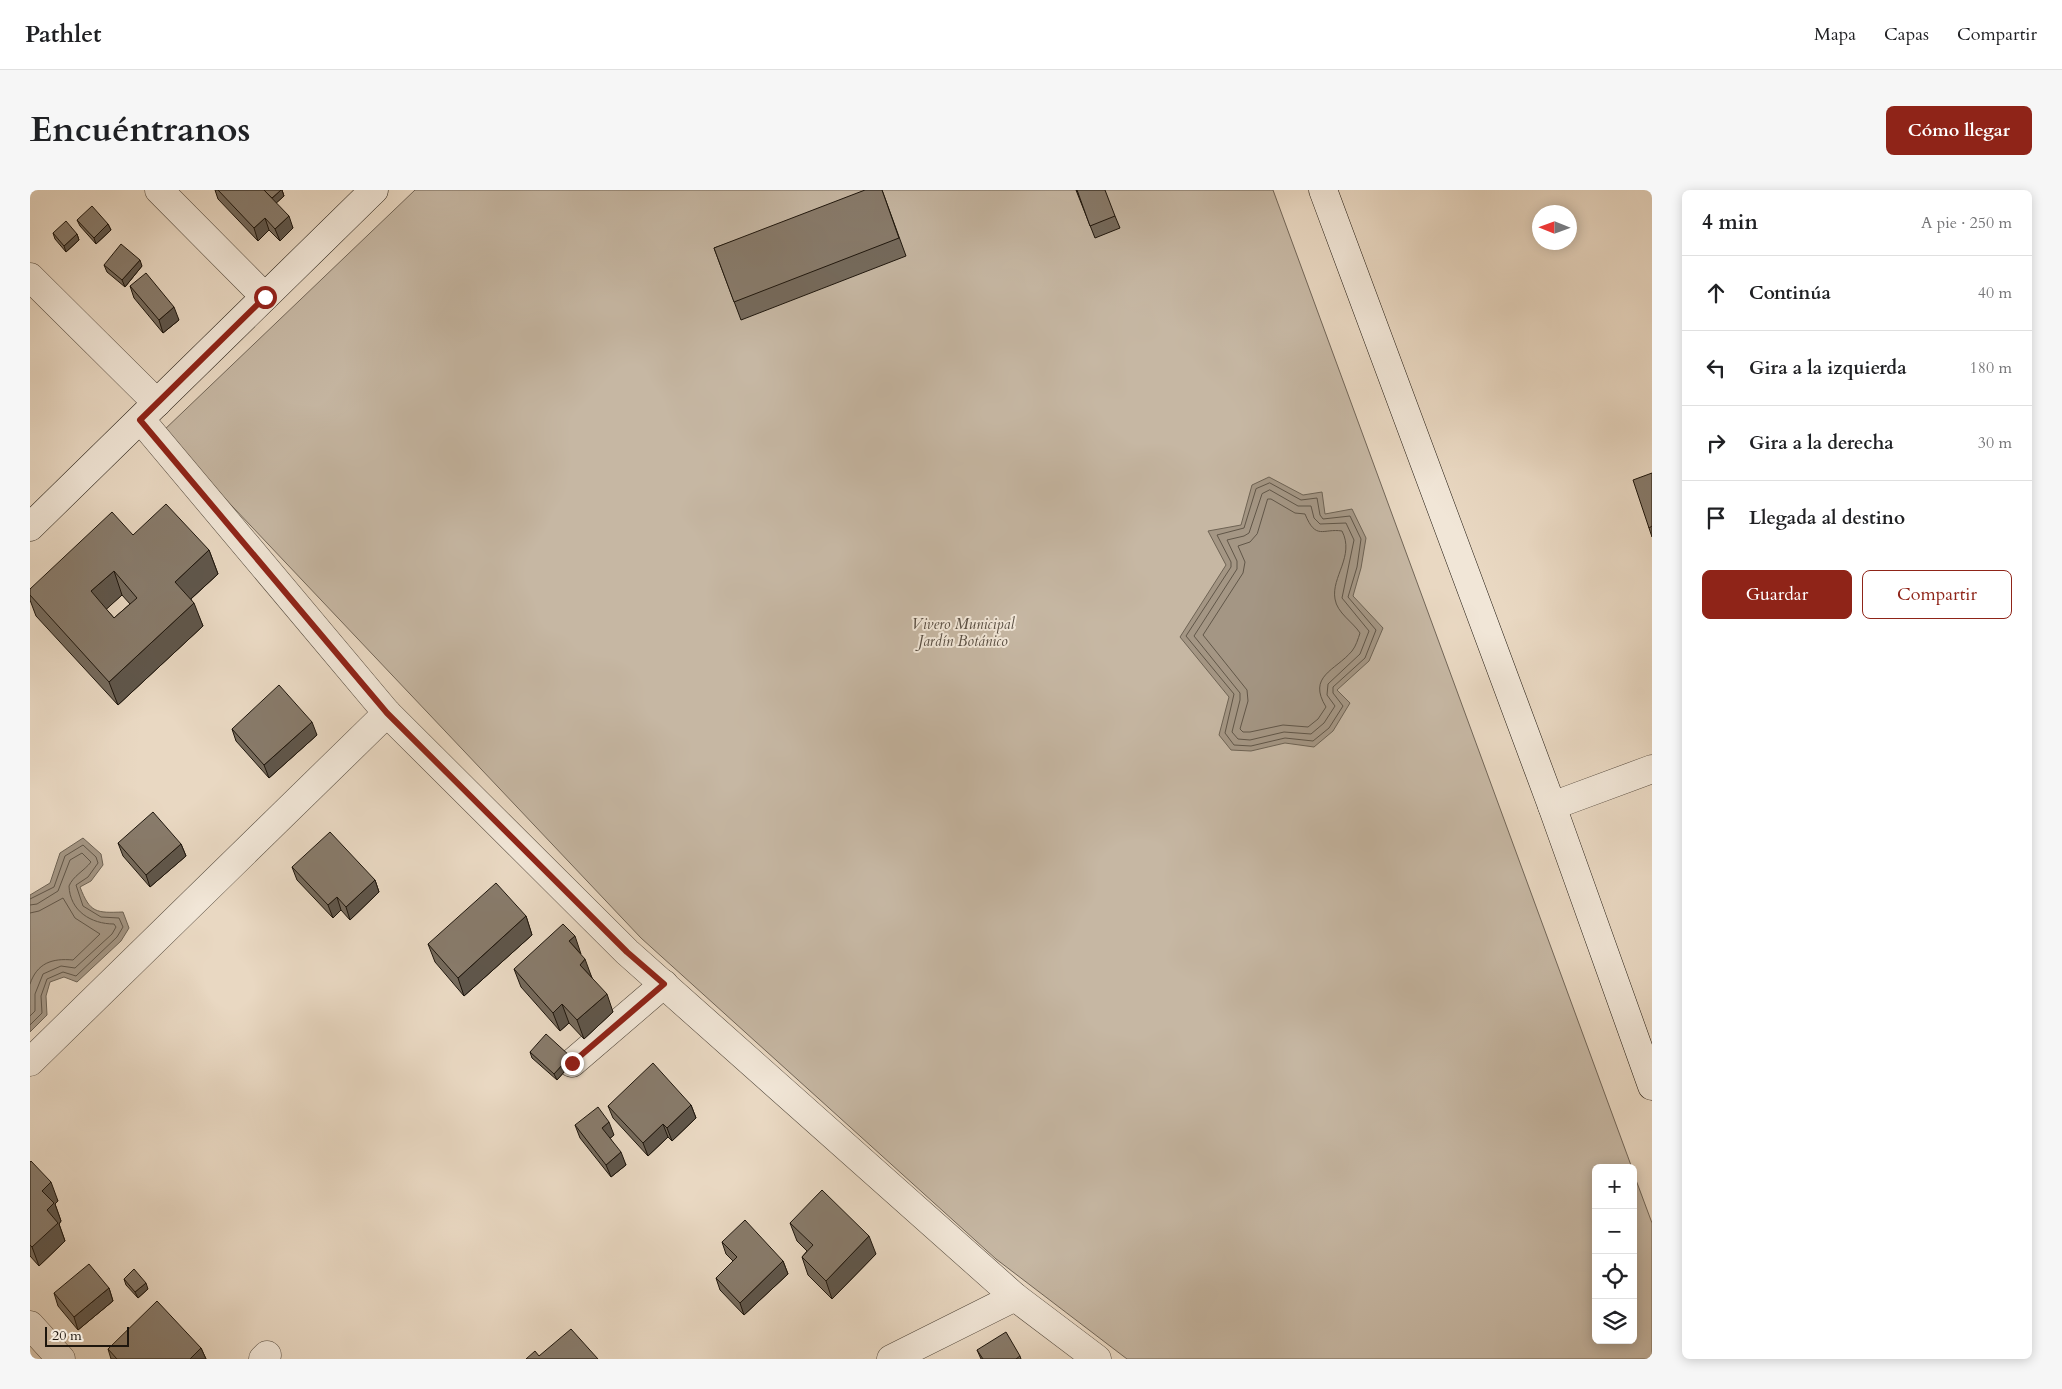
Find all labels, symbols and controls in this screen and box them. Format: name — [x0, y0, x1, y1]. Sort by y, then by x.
text: Pathlet — [25, 18, 102, 51]
text: Mapa — [1814, 22, 1856, 47]
text: Capas — [1884, 22, 1929, 47]
text: Compartir — [1957, 22, 2037, 47]
text: Encuéntranos — [30, 106, 251, 154]
button: Cómo llegar — [1886, 106, 2032, 155]
north arrow — [1532, 205, 1577, 250]
text: 4 min — [1702, 208, 1758, 237]
text: A pie · 250 m — [1921, 212, 2012, 234]
icon: ahead — [1702, 279, 1730, 307]
text: Continúa — [1749, 280, 1831, 306]
text: 40 m — [1978, 282, 2012, 304]
route start — [254, 286, 277, 309]
icon: left — [1702, 354, 1730, 382]
text: Gira a la izquierda — [1749, 355, 1907, 381]
text: 180 m — [1970, 357, 2012, 379]
icon: right — [1702, 429, 1730, 457]
text: Gira a la derecha — [1749, 430, 1894, 456]
text: 30 m — [1978, 432, 2012, 454]
icon: arrive — [1702, 504, 1730, 532]
text: Llegada al destino — [1749, 505, 1905, 531]
button: Guardar — [1702, 570, 1852, 619]
button: Compartir — [1862, 570, 2012, 619]
park label: Vivero Municipal Jardín Botánico — [911, 614, 1015, 651]
route end — [561, 1052, 584, 1075]
map controls — [1592, 1164, 1637, 1344]
button: + — [1592, 1164, 1637, 1209]
button: − — [1592, 1209, 1637, 1254]
button: locate — [1592, 1254, 1637, 1299]
button: layers — [1592, 1299, 1637, 1344]
scale bar — [45, 1324, 129, 1347]
text: 20 m — [52, 1326, 82, 1345]

